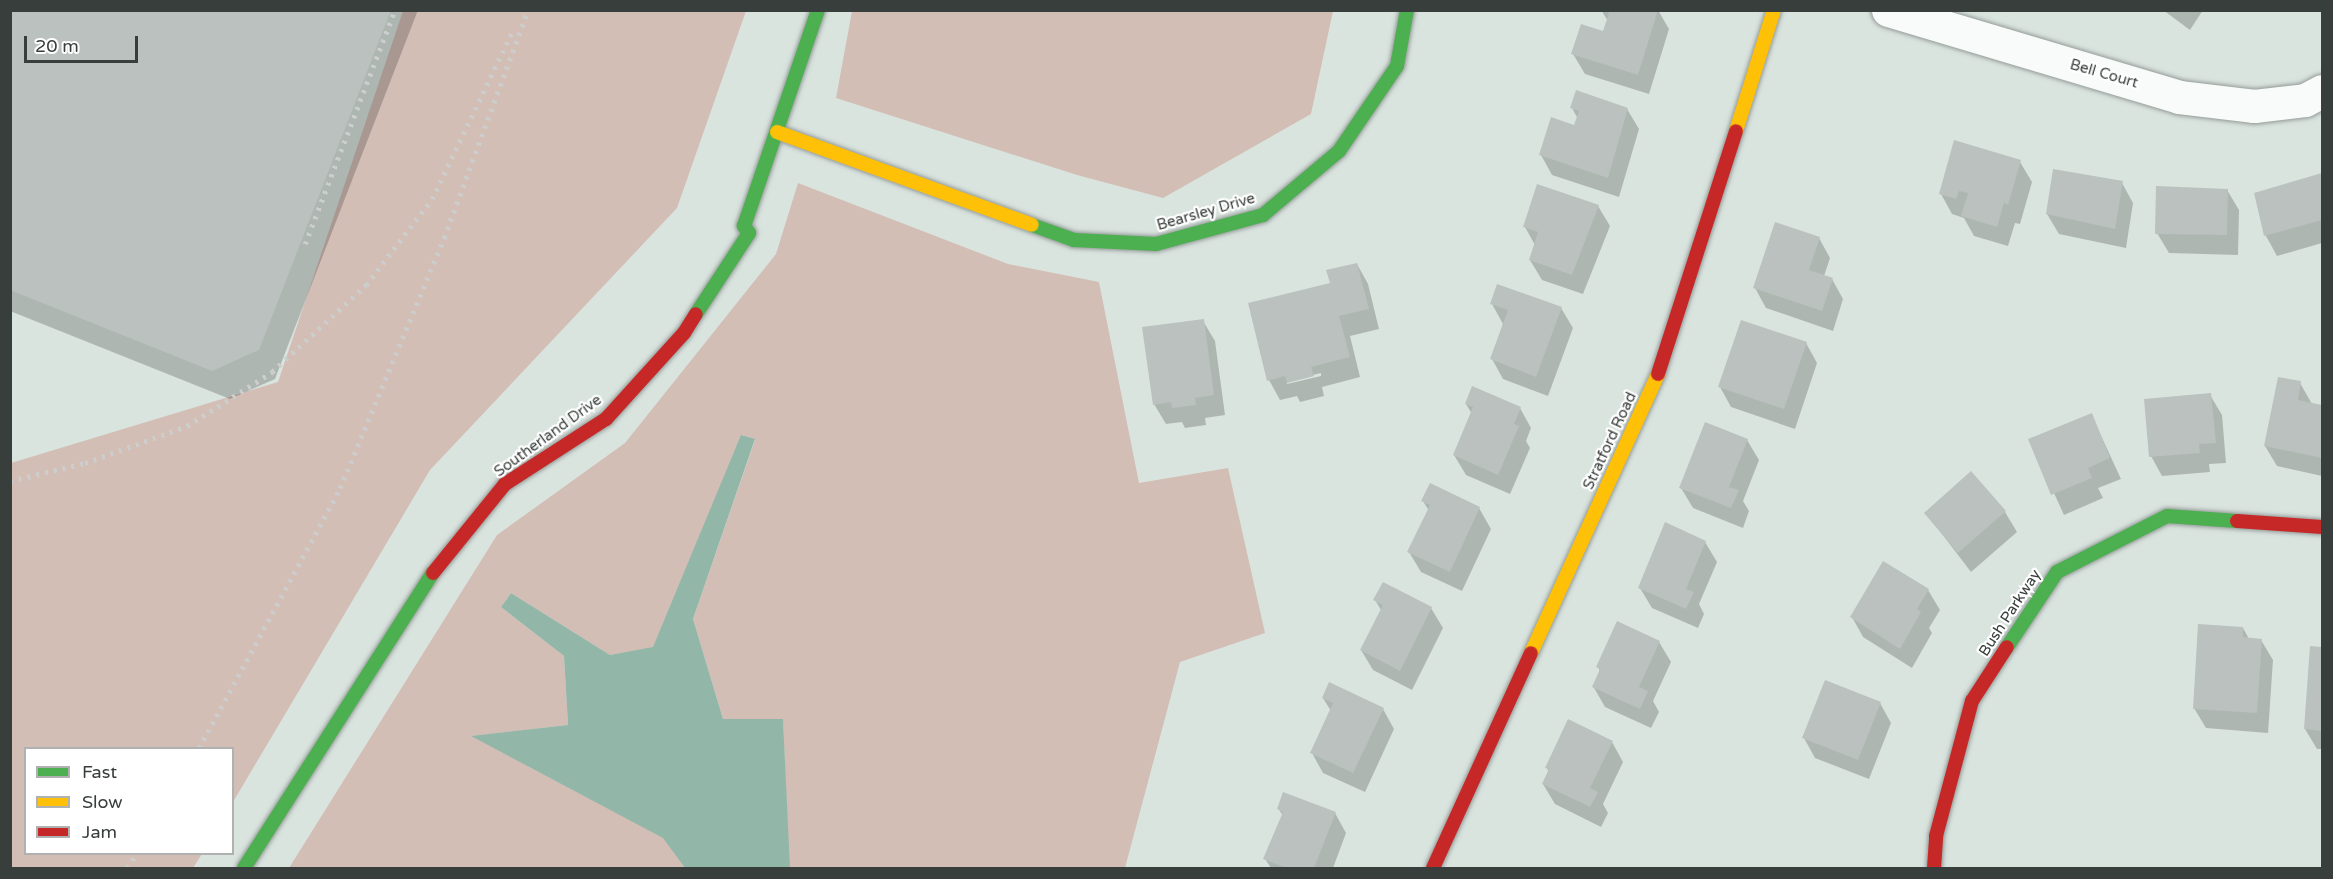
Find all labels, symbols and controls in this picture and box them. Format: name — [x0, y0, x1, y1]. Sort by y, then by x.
scale bar — [27, 24, 141, 62]
text: 20 m — [35, 35, 79, 57]
street label: Bell Court — [2068, 56, 2140, 92]
street label: Bearsley Drive — [1155, 189, 1257, 235]
street label: Stratford Road — [1580, 389, 1640, 493]
street label: Southerland Drive — [491, 391, 605, 481]
street label: Bush Parkway — [1975, 566, 2045, 660]
legend — [24, 747, 234, 855]
text: Fast — [82, 761, 117, 783]
text: Slow — [82, 791, 123, 813]
text: Jam — [82, 821, 117, 843]

